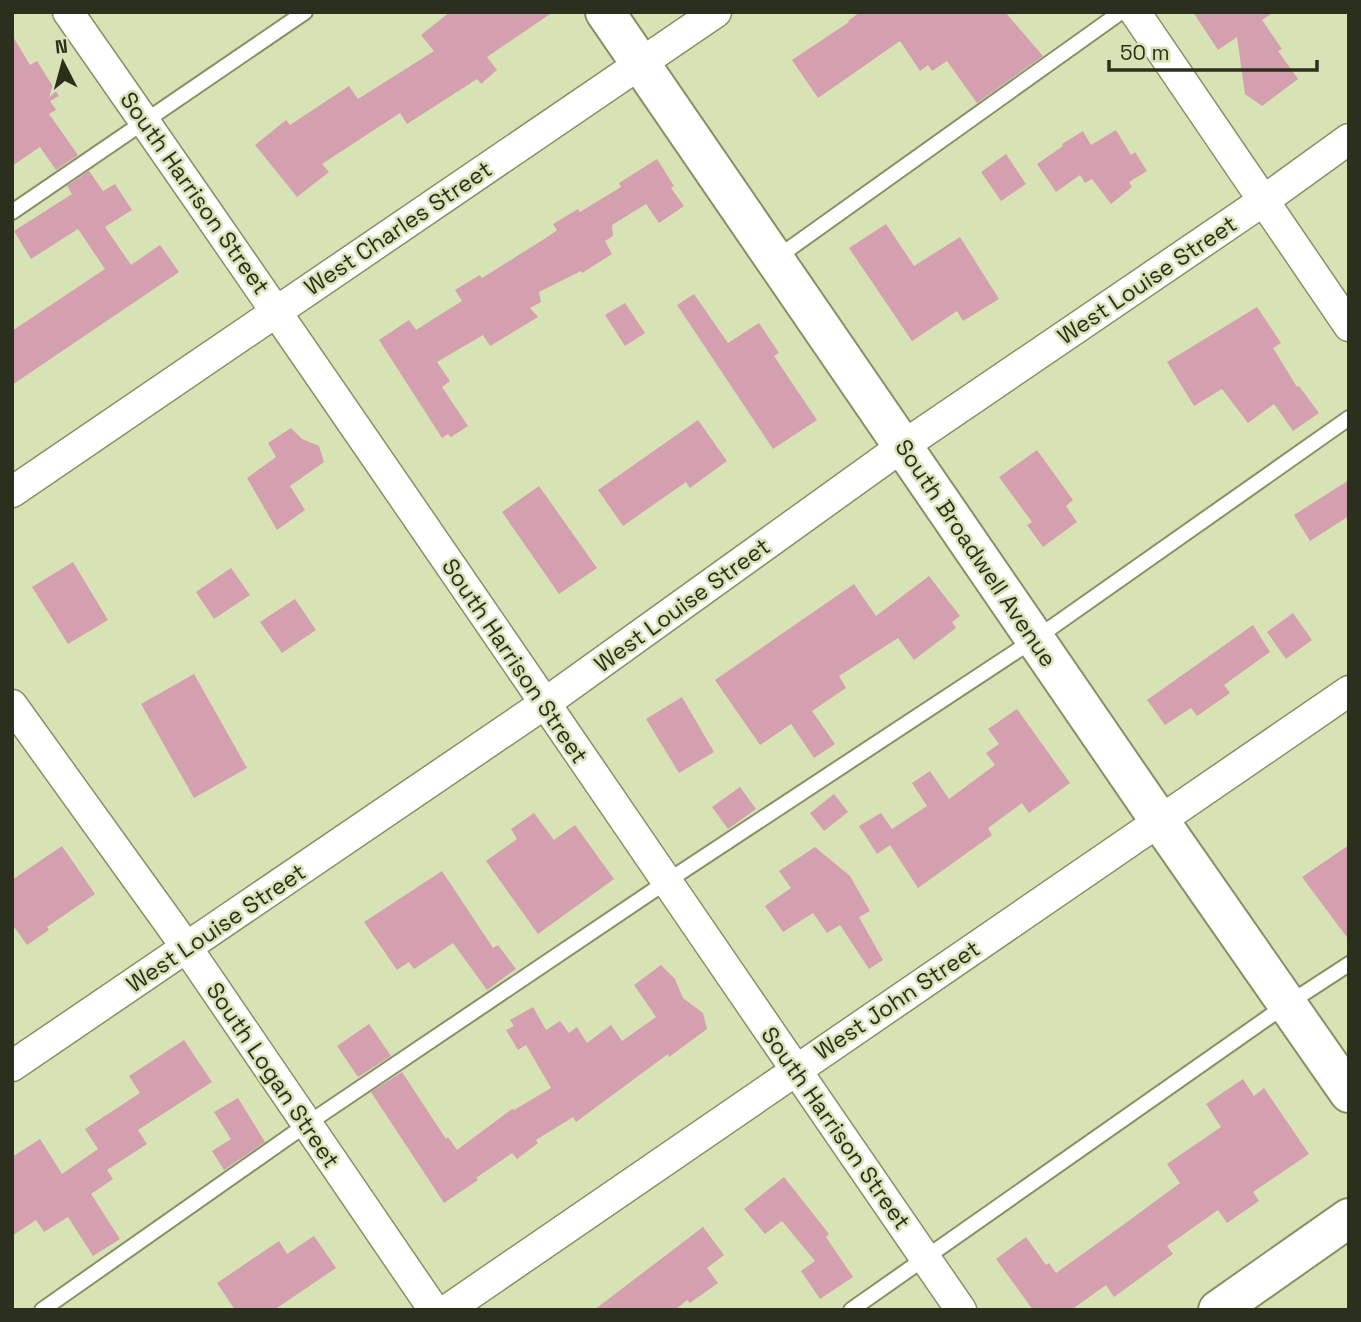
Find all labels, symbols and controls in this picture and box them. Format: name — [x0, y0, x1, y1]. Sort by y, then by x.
north arrow — [28, 28, 98, 98]
scale bar — [1109, 28, 1317, 72]
text: N — [54, 33, 69, 60]
text: 50 m — [1120, 39, 1170, 66]
street label: South Harrison Street — [114, 86, 276, 300]
street label: West Charles Street — [298, 154, 498, 302]
street label: West Louise Street — [1052, 209, 1242, 351]
street label: South Broadwell Avenue — [889, 433, 1063, 673]
street label: West Louise Street — [588, 531, 776, 679]
street label: South Harrison Street — [435, 553, 595, 769]
street label: West Louise Street — [121, 857, 311, 999]
street label: West John Street — [808, 933, 986, 1067]
street label: South Logan Street — [200, 976, 346, 1174]
street label: South Harrison Street — [755, 1021, 917, 1235]

